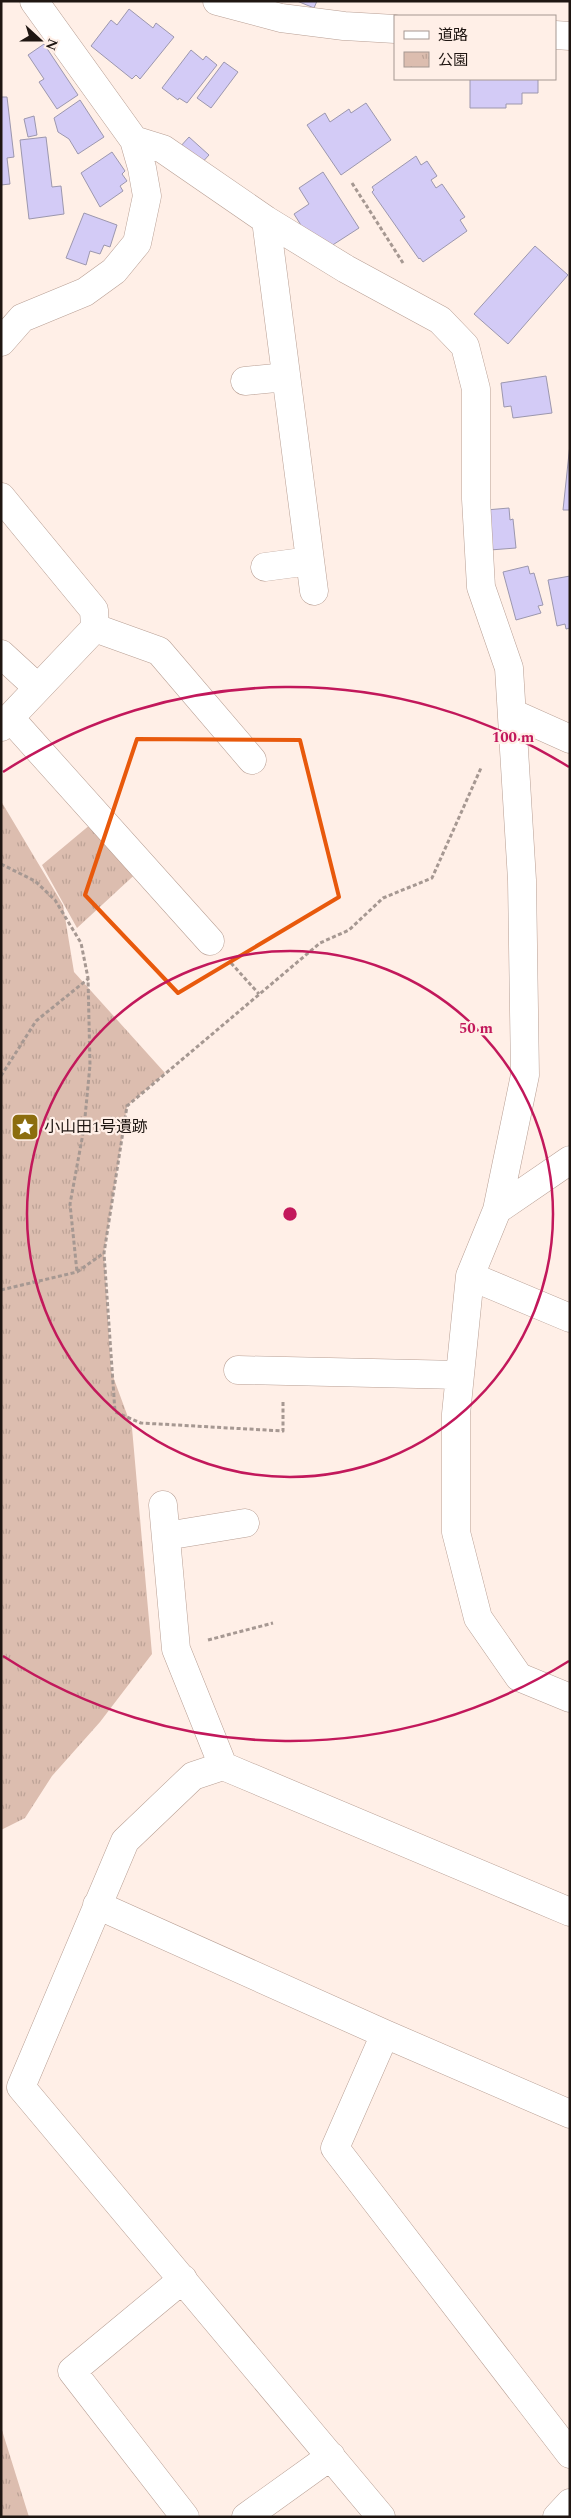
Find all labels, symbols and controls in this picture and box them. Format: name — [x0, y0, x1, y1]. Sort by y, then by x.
north arrow — [15, 15, 65, 65]
legend — [394, 15, 556, 80]
text: 道路 — [438, 24, 468, 47]
text: N — [40, 35, 64, 54]
text: 公園 — [438, 49, 468, 72]
text: 100 m — [492, 726, 535, 749]
text: 50 m — [459, 1017, 494, 1040]
place icon: 小山田1号遺跡 — [10, 1112, 40, 1142]
place label: 小山田1号遺跡 — [44, 1115, 148, 1139]
centre of rings — [281, 1205, 299, 1223]

